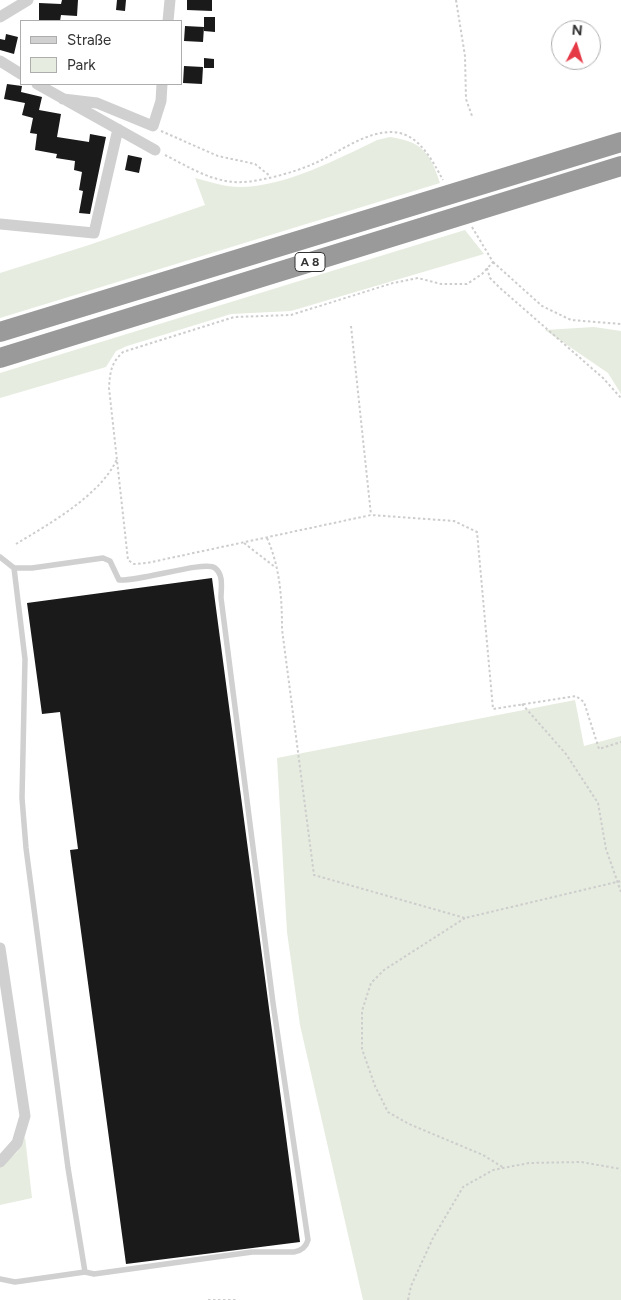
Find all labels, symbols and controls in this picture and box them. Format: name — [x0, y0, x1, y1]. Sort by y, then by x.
legend — [20, 20, 182, 85]
north arrow — [551, 20, 601, 70]
text: N — [571, 22, 583, 39]
text: Straße — [67, 31, 111, 49]
text: Park — [67, 56, 96, 74]
road number: A 8 — [295, 252, 325, 272]

